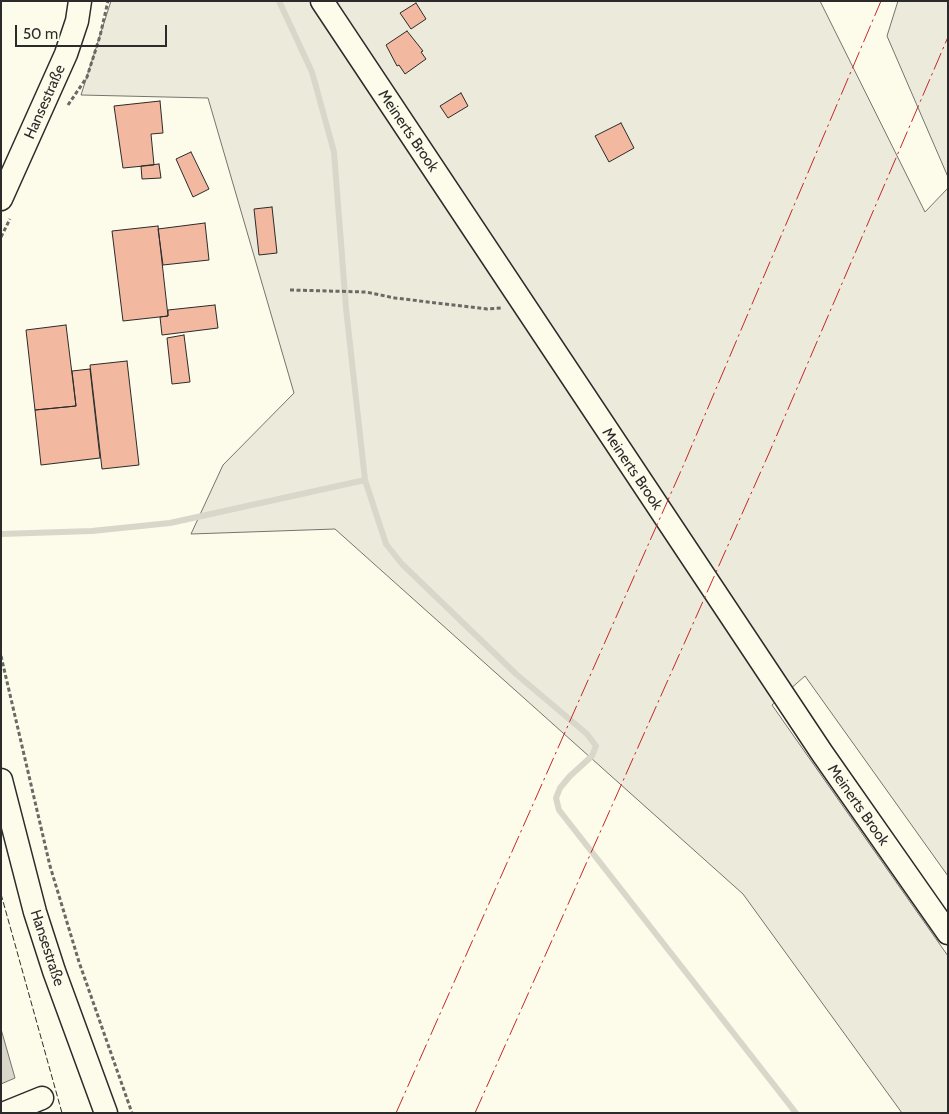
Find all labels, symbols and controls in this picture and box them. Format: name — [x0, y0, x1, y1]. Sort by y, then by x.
scale bar — [18, 15, 170, 47]
text: 50 m — [23, 25, 58, 43]
street label: Hansestraße — [21, 62, 69, 142]
street label: Meinerts Brook — [374, 87, 442, 175]
street label: Meinerts Brook — [598, 425, 666, 513]
street label: Meinerts Brook — [823, 761, 893, 849]
street label: Hansestraße — [26, 908, 68, 988]

